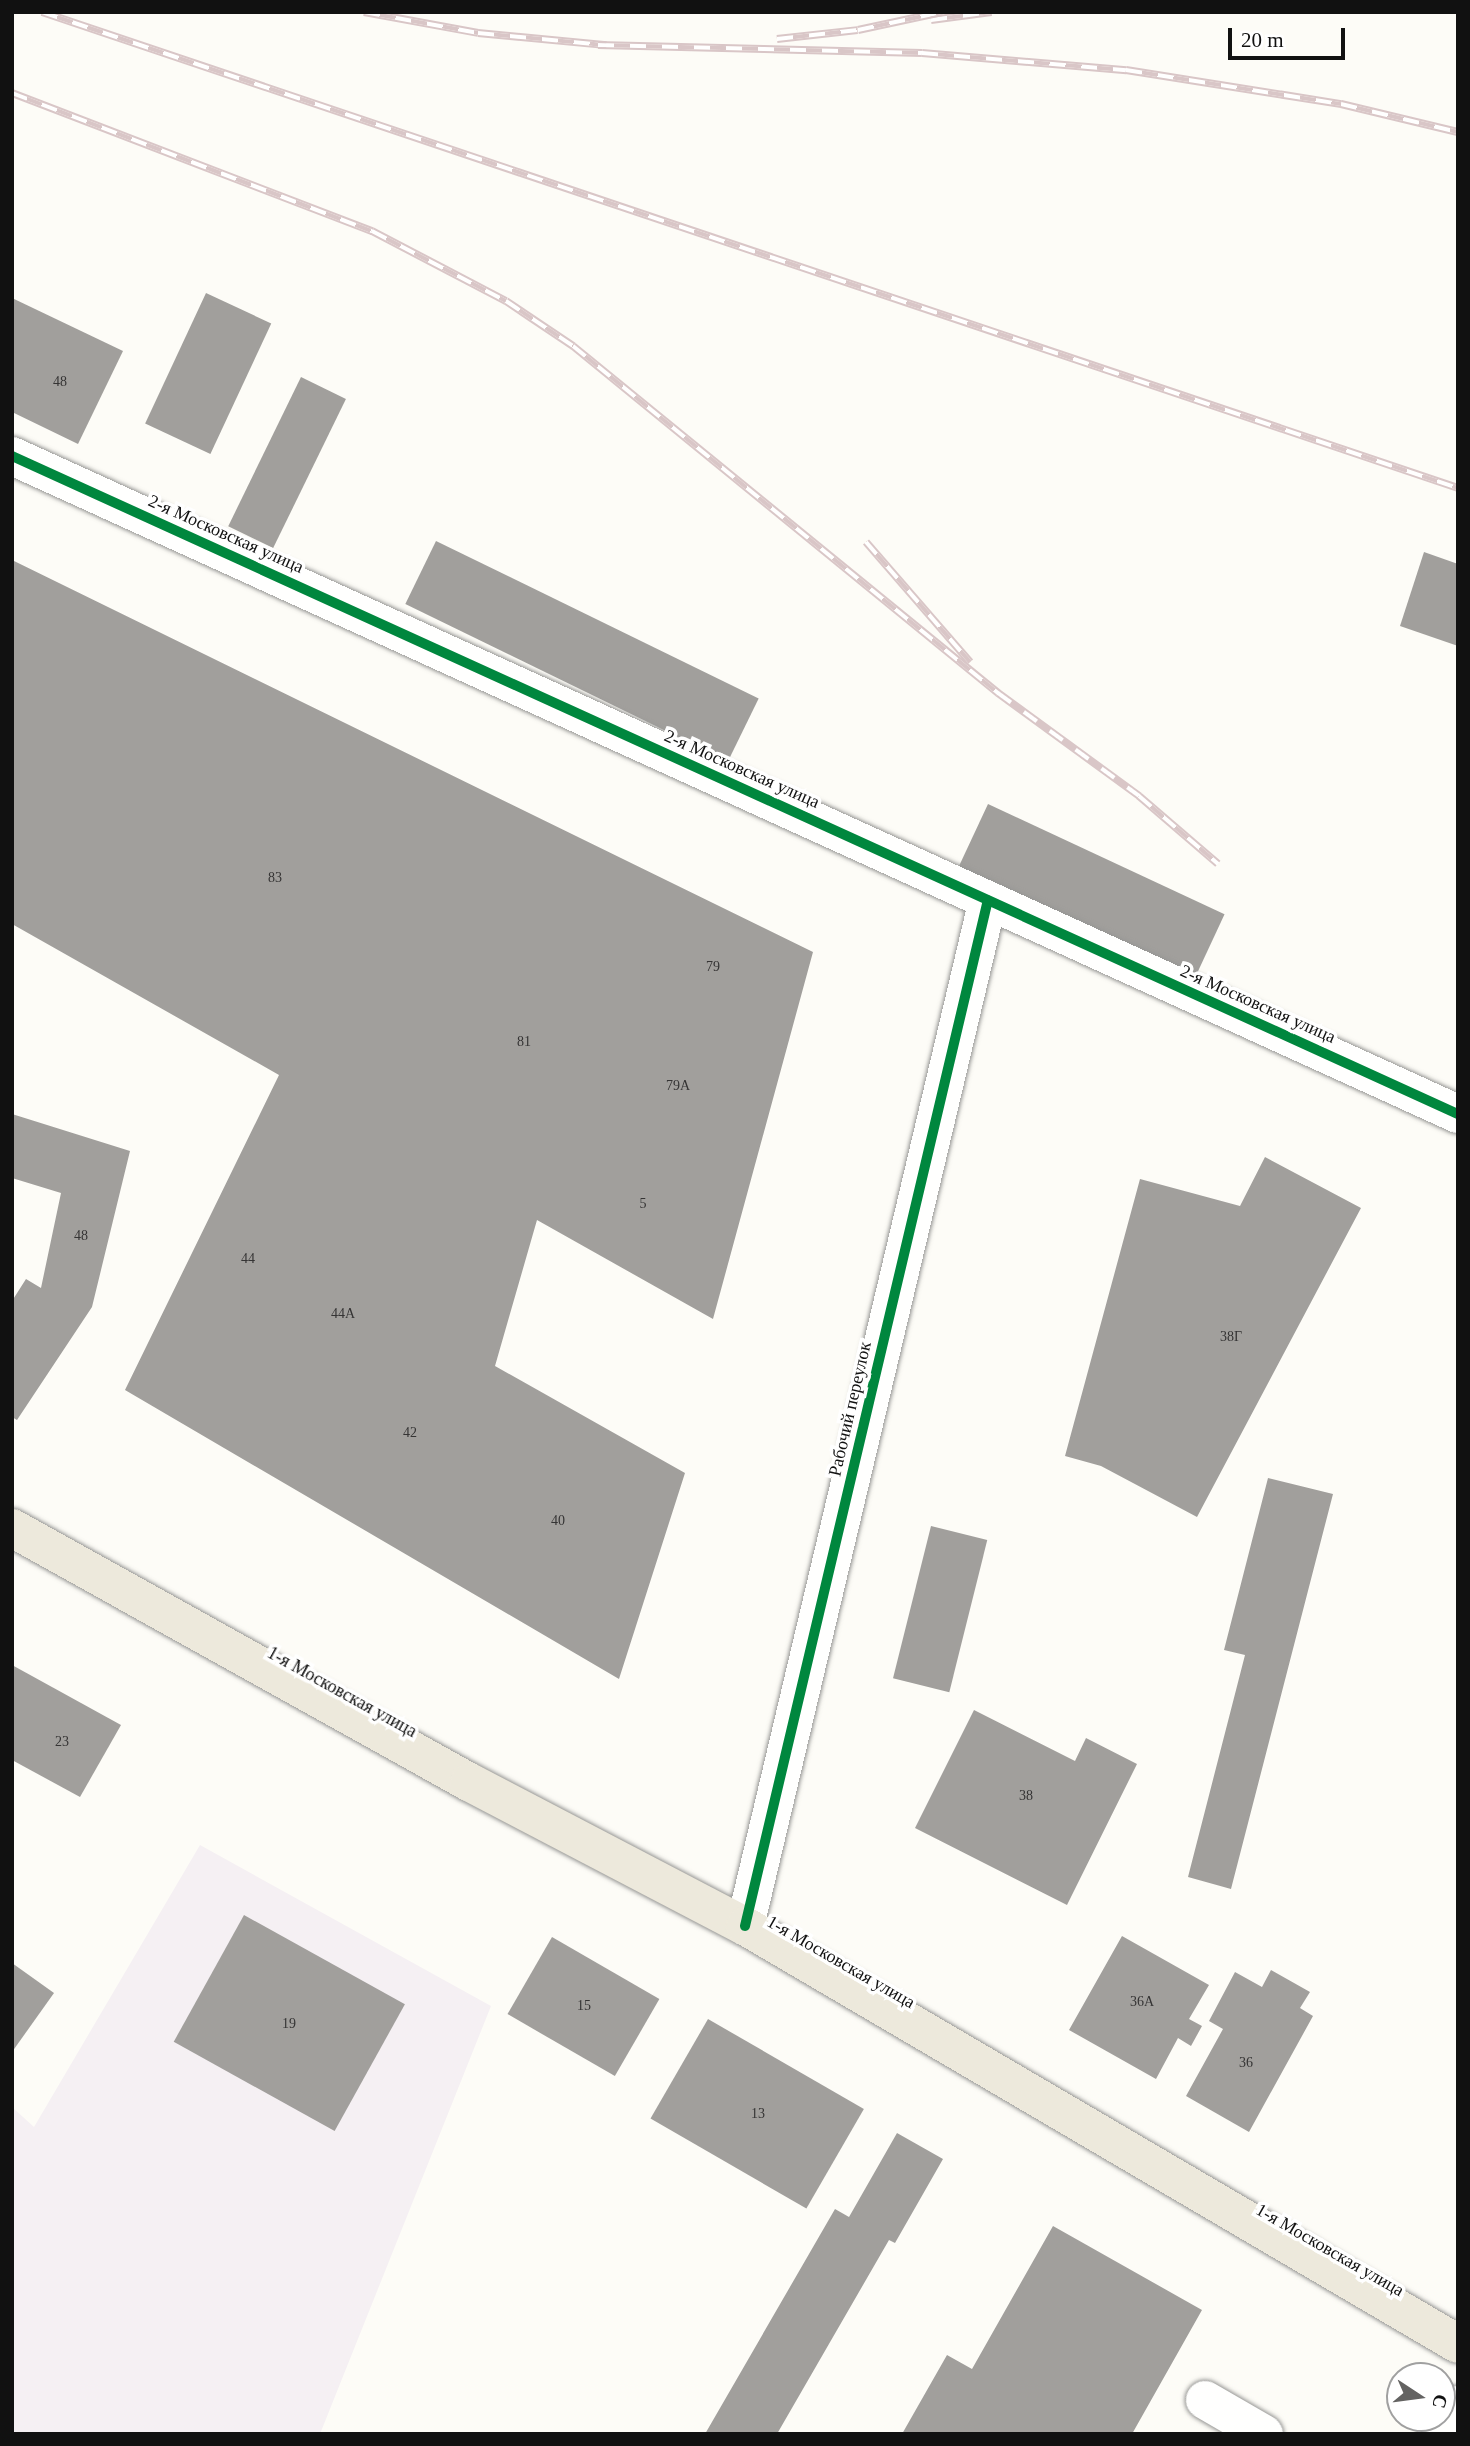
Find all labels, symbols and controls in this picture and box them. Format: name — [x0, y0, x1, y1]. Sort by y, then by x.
scale bar — [1232, 14, 1349, 58]
text: 20 m — [1241, 28, 1284, 52]
house number: 48 — [53, 374, 67, 390]
street label: 2-я Московская улица — [145, 490, 307, 578]
street label: 2-я Московская улица — [661, 725, 823, 813]
house number: 83 — [268, 870, 282, 886]
house number: 79 — [706, 959, 720, 975]
street label: 2-я Московская улица — [1177, 960, 1339, 1048]
house number: 81 — [517, 1034, 531, 1050]
house number: 79А — [666, 1078, 690, 1094]
house number: 5 — [640, 1196, 646, 1212]
house number: 48 — [74, 1228, 88, 1244]
house number: 44 — [241, 1251, 255, 1267]
house number: 44А — [331, 1306, 355, 1322]
house number: 38Г — [1220, 1329, 1242, 1345]
street label: Рабочий переулок — [824, 1340, 876, 1478]
house number: 42 — [403, 1425, 417, 1441]
house number: 40 — [551, 1513, 565, 1529]
street label: 1-я Московская улица — [263, 1642, 421, 1742]
house number: 23 — [55, 1734, 69, 1750]
house number: 38 — [1019, 1788, 1033, 1804]
street label: 1-я Московская улица — [763, 1911, 919, 2013]
house number: 36А — [1130, 1994, 1154, 2010]
house number: 15 — [577, 1998, 591, 2014]
house number: 19 — [282, 2016, 296, 2032]
house number: 36 — [1239, 2055, 1253, 2071]
house number: 13 — [751, 2106, 765, 2122]
street label: 1-я Московская улица — [1252, 2199, 1408, 2301]
north arrow — [1386, 2362, 1456, 2432]
text: С — [1428, 2392, 1452, 2410]

